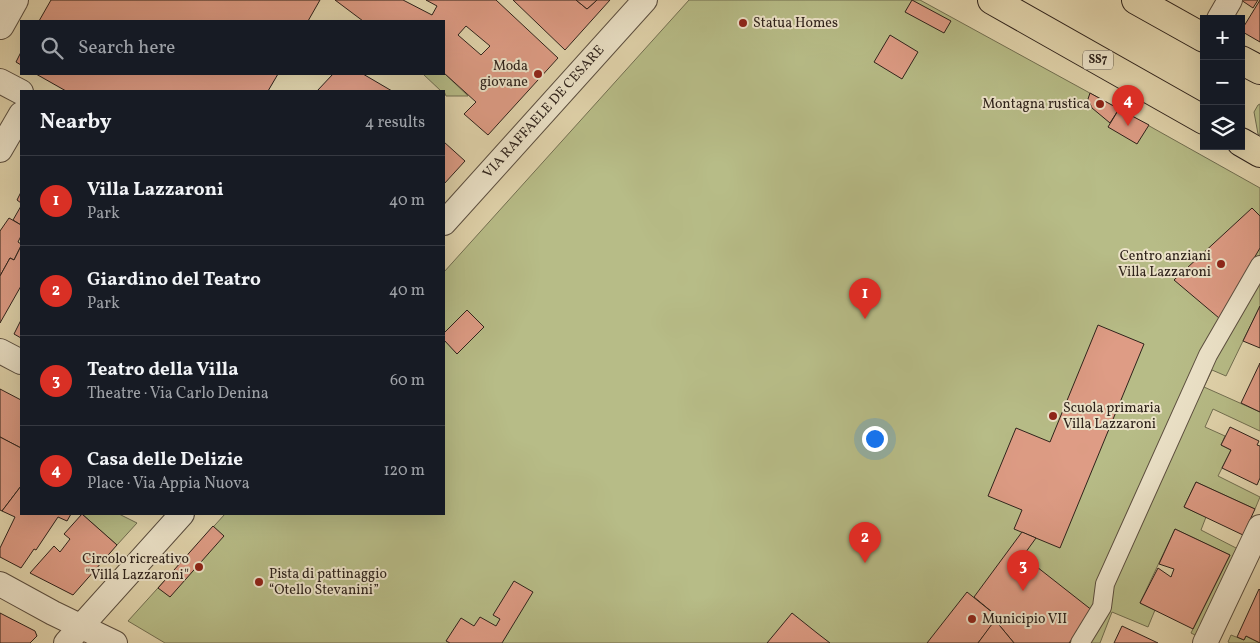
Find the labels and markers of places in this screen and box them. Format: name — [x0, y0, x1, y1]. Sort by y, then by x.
place label: Statua Homes — [753, 14, 838, 33]
marker: Statua Homes — [737, 17, 749, 29]
place label: Moda giovane — [480, 57, 528, 92]
marker: Moda giovane — [532, 68, 544, 80]
pin: 4 — [1112, 85, 1144, 126]
place label: Montagna rustica — [982, 95, 1090, 114]
marker: Montagna rustica — [1094, 98, 1106, 110]
place label: Centro anziani Villa Lazzaroni — [1118, 247, 1211, 282]
marker: Centro anziani Villa Lazzaroni — [1215, 258, 1227, 270]
pin: 1 — [849, 278, 881, 319]
place label: Scuola primaria Villa Lazzaroni — [1063, 399, 1161, 434]
marker: Scuola primaria Villa Lazzaroni — [1047, 410, 1059, 422]
pin: 2 — [849, 522, 881, 563]
place label: Circolo ricreativo "Villa Lazzaroni" — [82, 550, 189, 585]
pin: 3 — [1007, 550, 1039, 591]
marker: Circolo ricreativo "Villa Lazzaroni" — [193, 561, 205, 573]
place label: Pista di pattinaggio “Otello Stevanini” — [269, 565, 387, 600]
marker: Pista di pattinaggio “Otello Stevanini” — [253, 576, 265, 588]
place label: Municipio VII — [982, 610, 1067, 629]
marker: Municipio VII — [966, 613, 978, 625]

